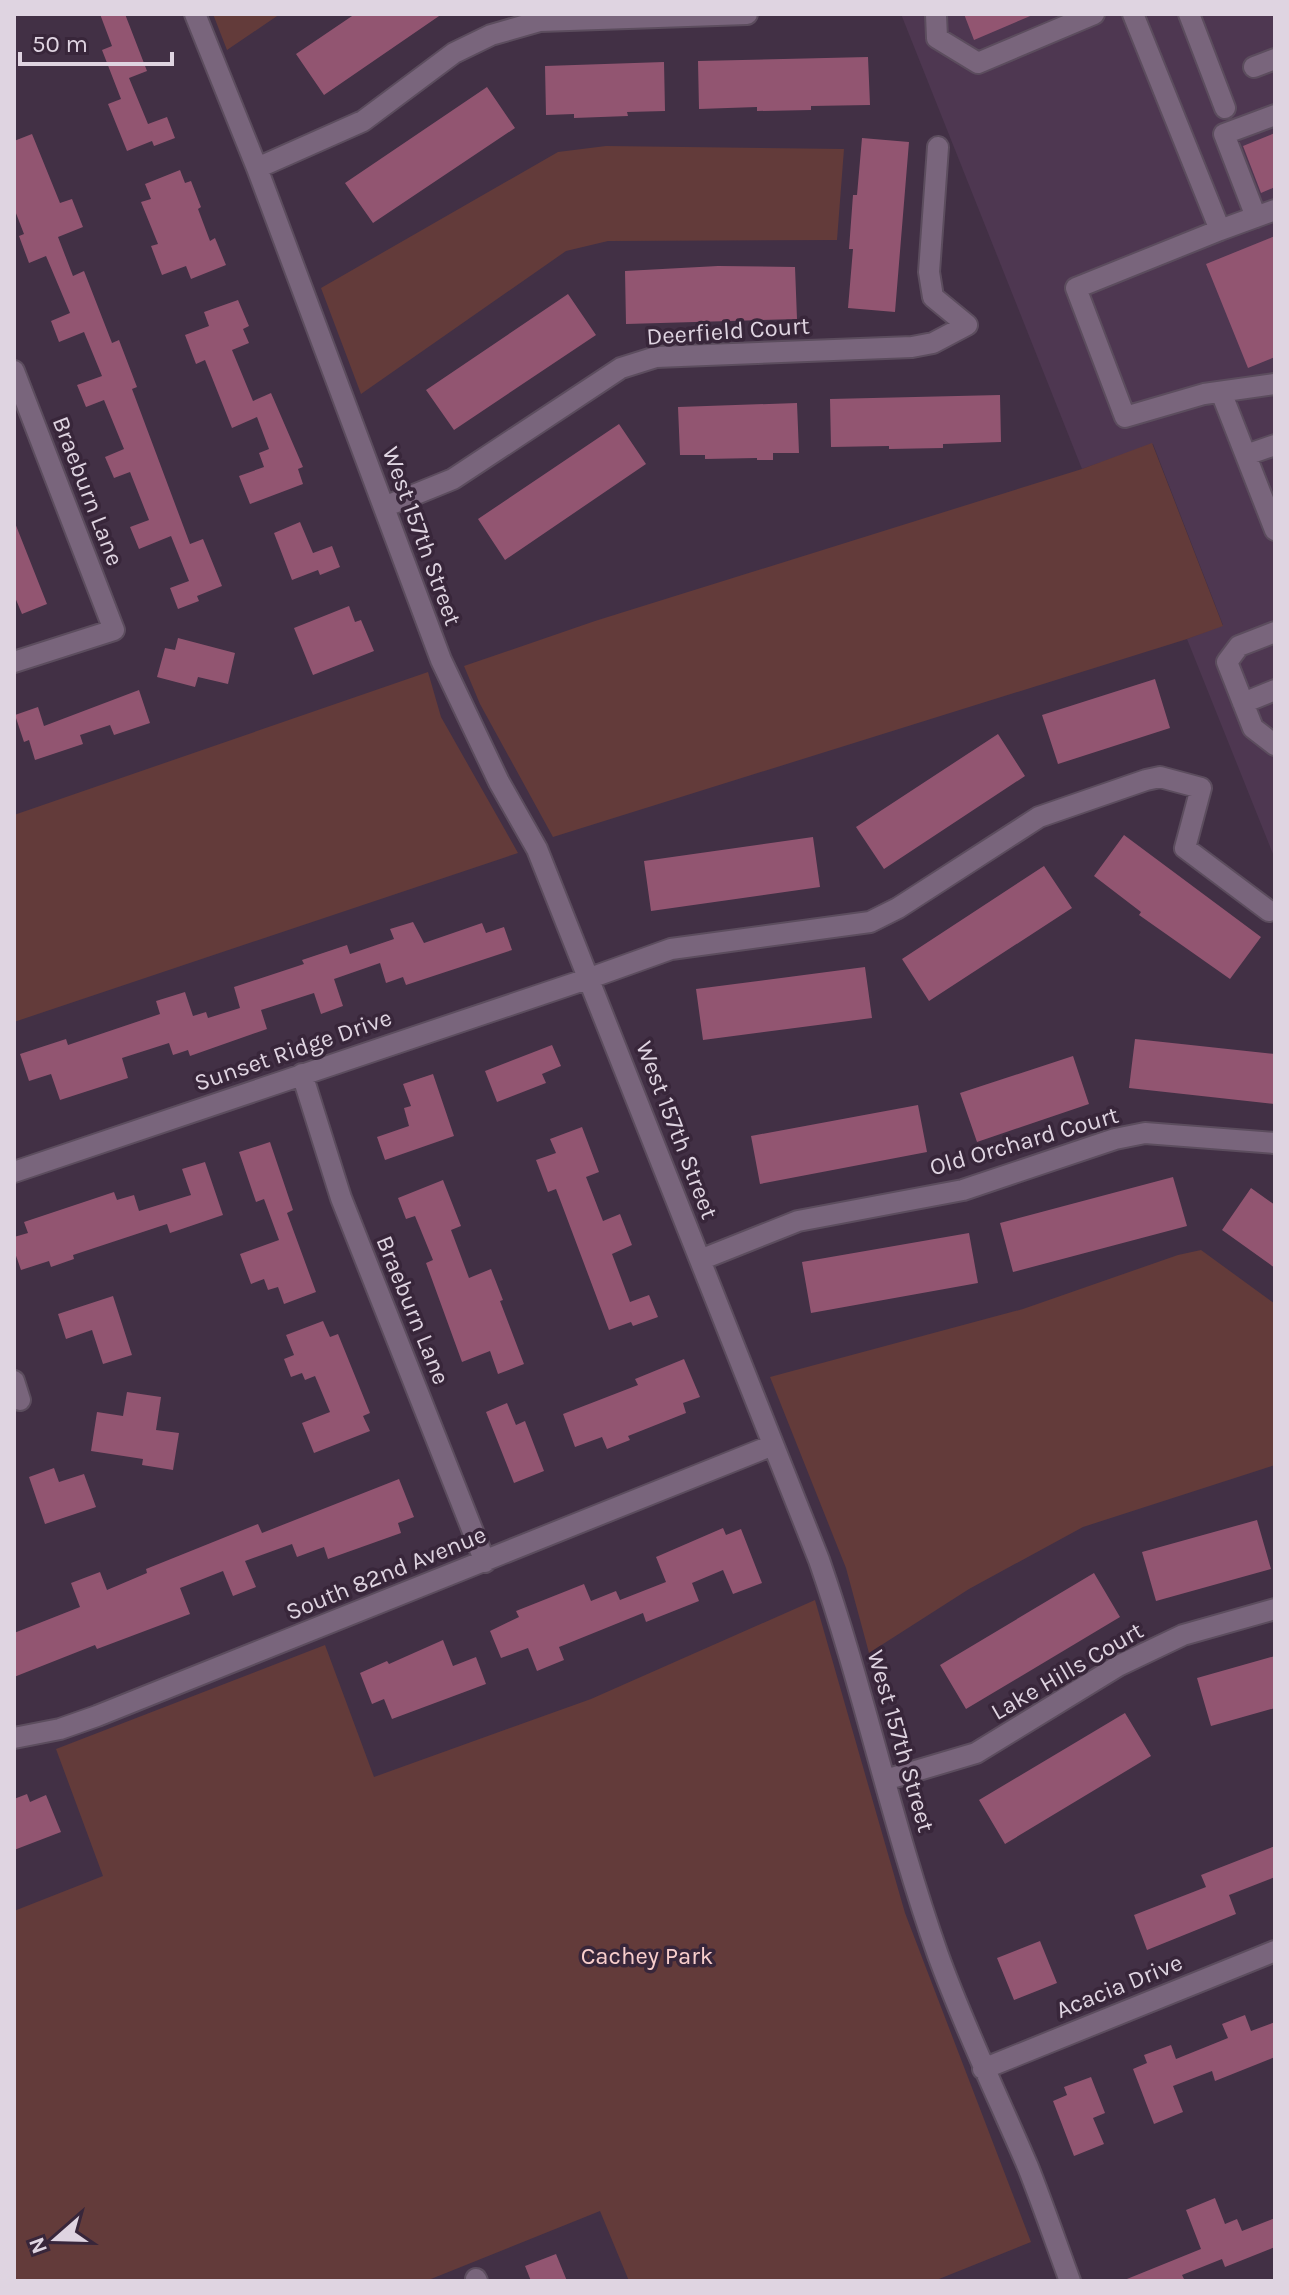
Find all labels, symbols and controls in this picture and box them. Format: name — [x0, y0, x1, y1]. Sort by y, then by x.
scale bar — [20, 16, 172, 66]
text: 50 m — [32, 30, 88, 58]
street label: Deerfield Court — [645, 311, 811, 351]
street label: Braeburn Lane — [47, 412, 129, 570]
street label: West 157th Street — [377, 443, 467, 629]
street label: Sunset Ridge Drive — [191, 1003, 395, 1097]
street label: West 157th Street — [630, 1037, 724, 1223]
street label: Old Orchard Court — [926, 1101, 1122, 1181]
street label: Braeburn Lane — [370, 1232, 456, 1388]
street label: South 82nd Avenue — [282, 1520, 490, 1626]
street label: Lake Hills Court — [986, 1616, 1148, 1726]
street label: West 157th Street — [862, 1647, 940, 1835]
park label: Cachey Park — [581, 1942, 713, 1970]
street label: Acacia Drive — [1052, 1948, 1186, 2024]
north arrow — [16, 2199, 96, 2279]
text: N — [23, 2234, 53, 2257]

